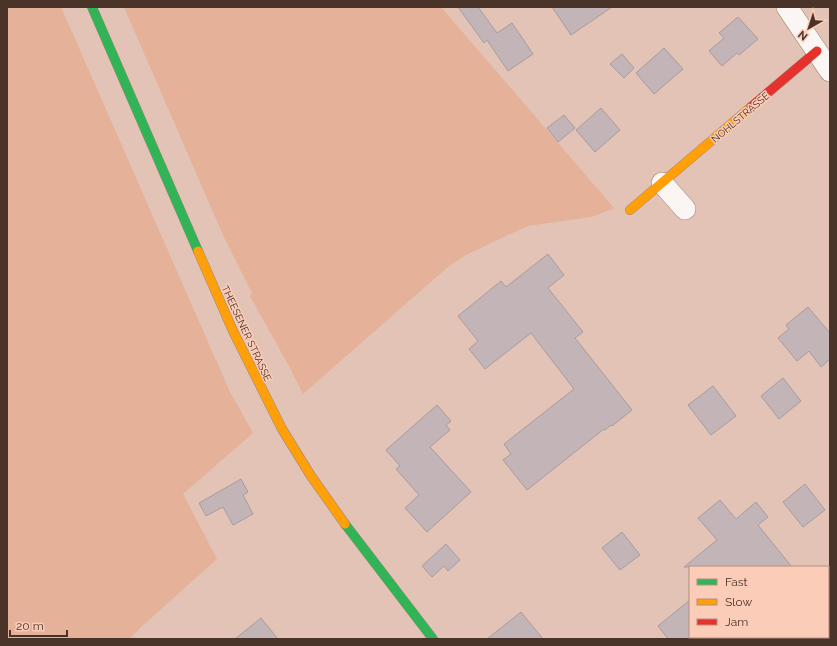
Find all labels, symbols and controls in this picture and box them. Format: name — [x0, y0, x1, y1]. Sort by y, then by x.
north arrow — [789, 8, 829, 48]
text: N — [796, 28, 810, 43]
street label: NOHLSTRASSE — [709, 90, 771, 145]
street label: THEESENER STRASSE — [220, 284, 274, 383]
legend — [689, 566, 829, 638]
text: Fast — [725, 575, 748, 589]
text: Slow — [725, 595, 752, 609]
scale bar — [10, 612, 67, 638]
text: Jam — [725, 615, 748, 629]
text: 20 m — [16, 619, 44, 633]

